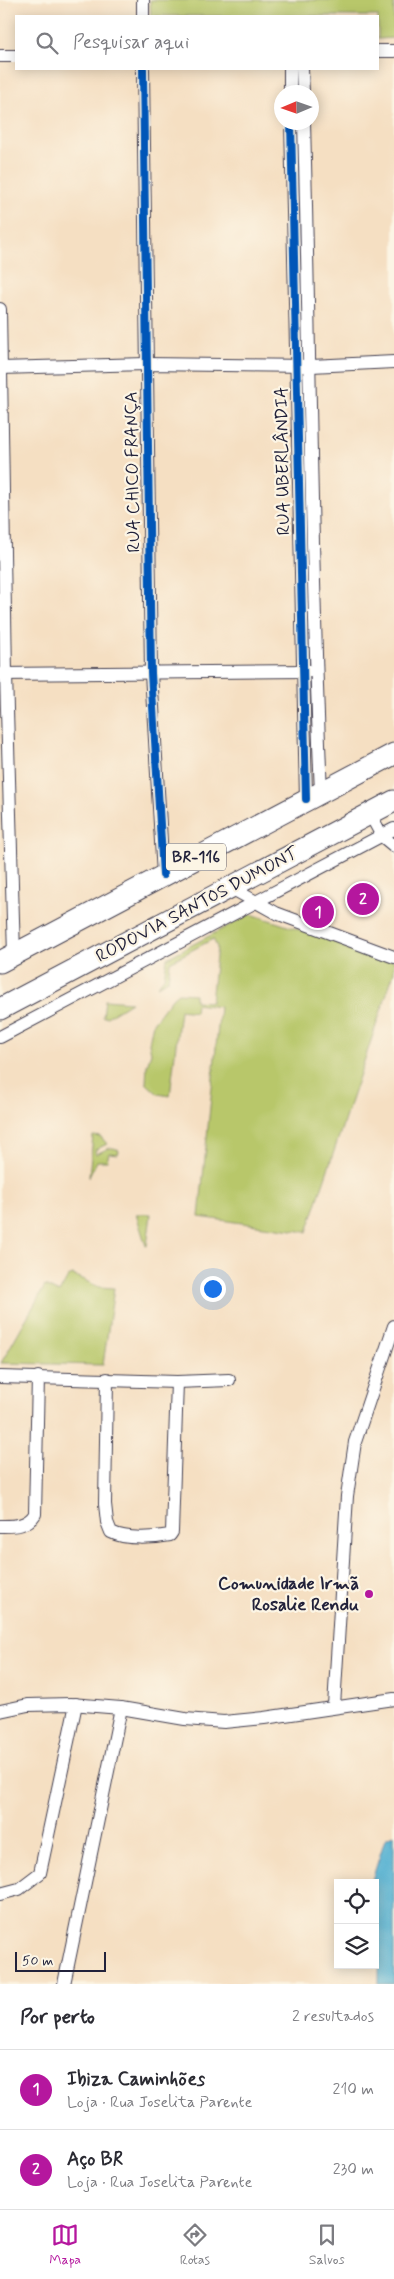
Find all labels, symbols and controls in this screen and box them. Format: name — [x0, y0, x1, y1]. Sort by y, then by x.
search box — [15, 15, 379, 70]
icon: search — [33, 29, 61, 57]
text: Pesquisar aqui — [73, 30, 189, 55]
north arrow — [274, 85, 319, 130]
street label: RUA UBERLÂNDIA — [270, 387, 296, 535]
street label: RUA CHICO FRANÇA — [120, 391, 146, 553]
street label: RODOVIA SANTOS DUMONT — [92, 841, 303, 969]
road number: BR-116 — [166, 844, 226, 870]
pin: 2 — [347, 880, 379, 918]
pin: 1 — [302, 893, 334, 931]
your location — [200, 1276, 226, 1302]
place label: Comunidade Irmã Rosalie Rendu — [218, 1572, 359, 1617]
marker: Comunidade Irmã Rosalie Rendu — [363, 1588, 375, 1600]
map controls — [334, 1879, 379, 1969]
button: locate — [334, 1879, 379, 1924]
button: layers — [334, 1924, 379, 1969]
scale bar — [15, 1949, 106, 1972]
text: 50 m — [22, 1952, 53, 1970]
text: Por perto — [20, 2003, 95, 2031]
text: 2 resultados — [292, 2006, 374, 2027]
text: Ibiza Caminhões — [67, 2067, 205, 2092]
text: 1 — [32, 2079, 40, 2100]
text: 210 m — [333, 2079, 374, 2100]
text: Loja · Rua Joselita Parente — [67, 2092, 252, 2113]
text: Aço BR — [67, 2147, 123, 2172]
text: 2 — [32, 2159, 40, 2180]
text: 230 m — [333, 2159, 374, 2180]
text: Loja · Rua Joselita Parente — [67, 2172, 252, 2193]
tab: Mapa — [49, 2221, 81, 2269]
tab: Rotas — [180, 2221, 210, 2269]
tab: Salvos — [309, 2221, 345, 2269]

